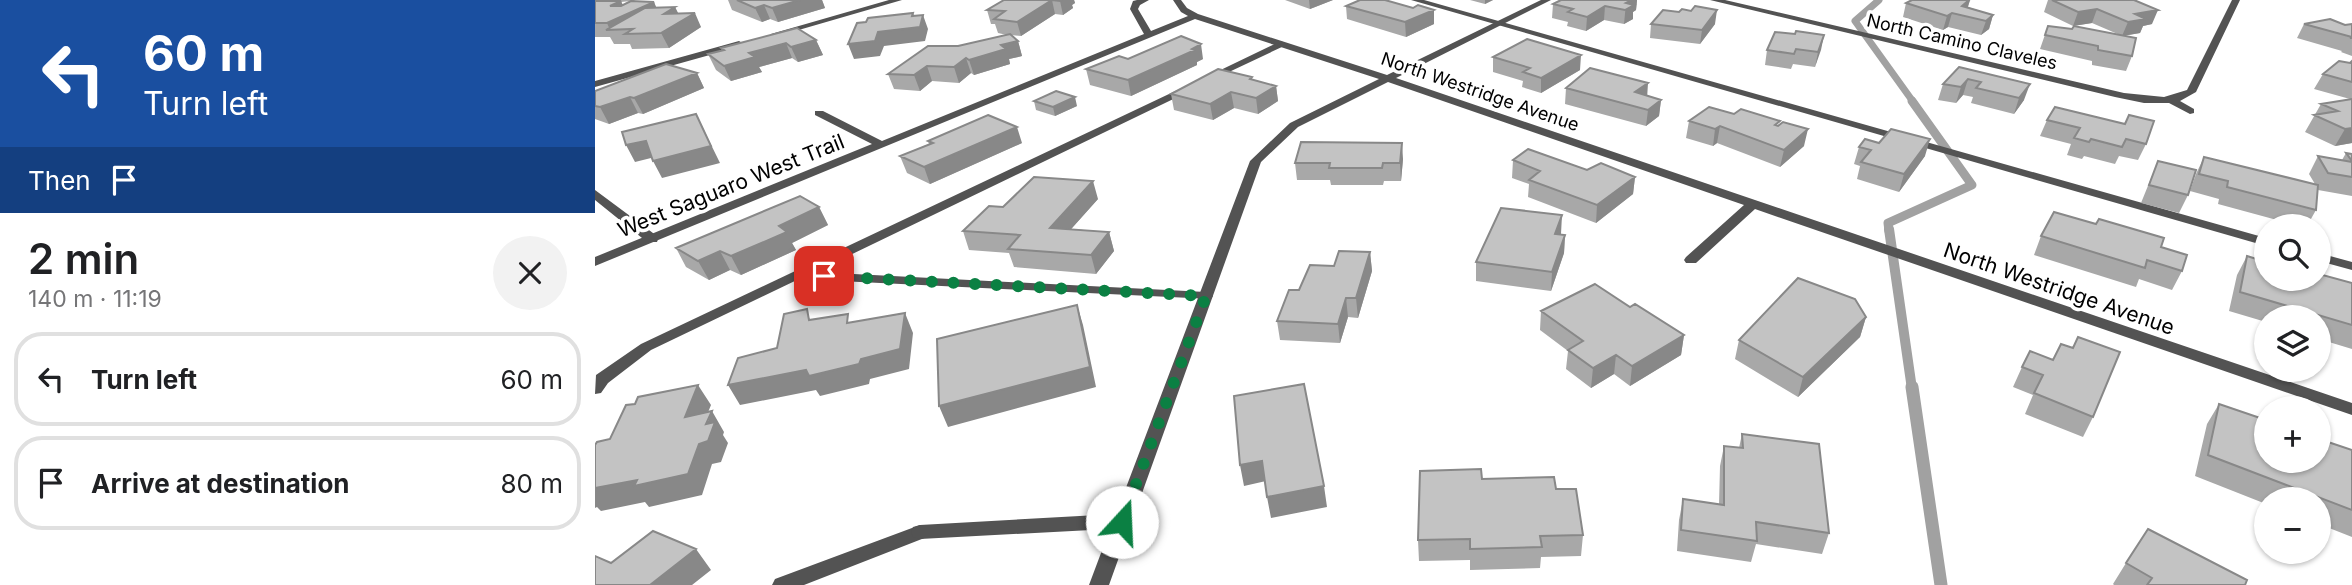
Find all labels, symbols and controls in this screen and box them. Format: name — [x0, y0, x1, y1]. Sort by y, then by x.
street label: North Camino Claveles — [1865, 9, 2059, 74]
text: 60 m — [143, 24, 264, 83]
icon: left — [28, 28, 119, 119]
street label: North Westridge Avenue — [1378, 48, 1582, 135]
text: Turn left — [143, 84, 268, 123]
street label: West Saguaro West Trail — [614, 129, 848, 242]
icon: arrive — [105, 161, 143, 199]
text: Then — [28, 165, 91, 196]
map controls — [2254, 214, 2331, 564]
button: search — [2254, 214, 2331, 291]
text: 2 min — [28, 233, 139, 284]
button: close — [493, 236, 567, 310]
street label: North Westridge Avenue — [1940, 237, 2178, 340]
pin — [794, 246, 854, 306]
icon: arrive — [805, 257, 843, 295]
text: 140 m · 11:19 — [28, 285, 162, 313]
button: layers — [2254, 305, 2331, 382]
icon: left — [32, 360, 70, 398]
text: Turn left — [91, 364, 197, 395]
text: 60 m — [500, 364, 563, 395]
button: + — [2254, 396, 2331, 473]
icon: arrive — [32, 464, 70, 502]
text: Arrive at destination — [91, 468, 350, 499]
text: 80 m — [500, 468, 563, 499]
position arrow — [1085, 485, 1159, 559]
button: − — [2254, 487, 2331, 564]

